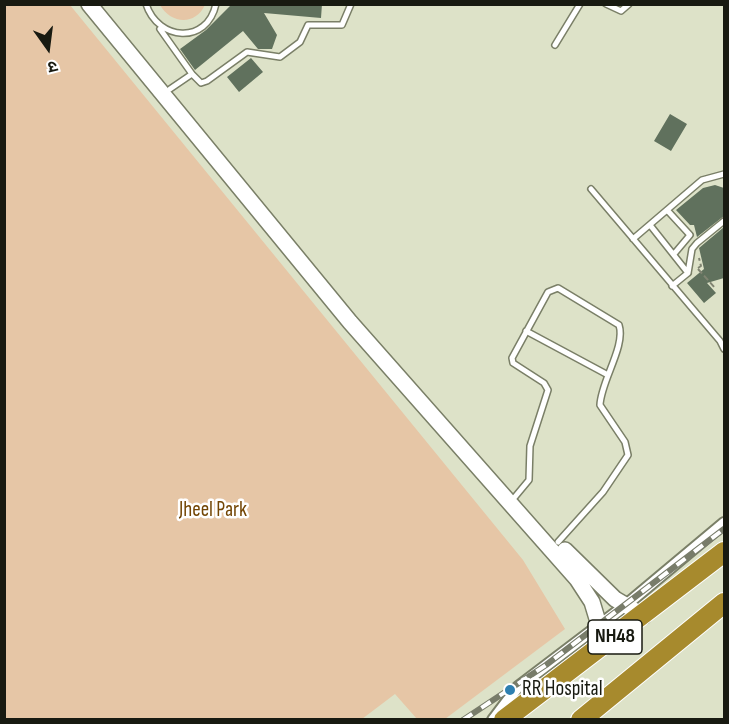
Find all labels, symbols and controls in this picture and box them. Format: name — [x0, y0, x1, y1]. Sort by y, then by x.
north arrow — [18, 18, 78, 78]
text: उ — [46, 56, 59, 76]
park label: Jheel Park — [179, 498, 247, 524]
road number: NH48 — [588, 620, 642, 654]
place label: RR Hospital — [522, 677, 603, 703]
marker: RR Hospital — [503, 683, 517, 697]

